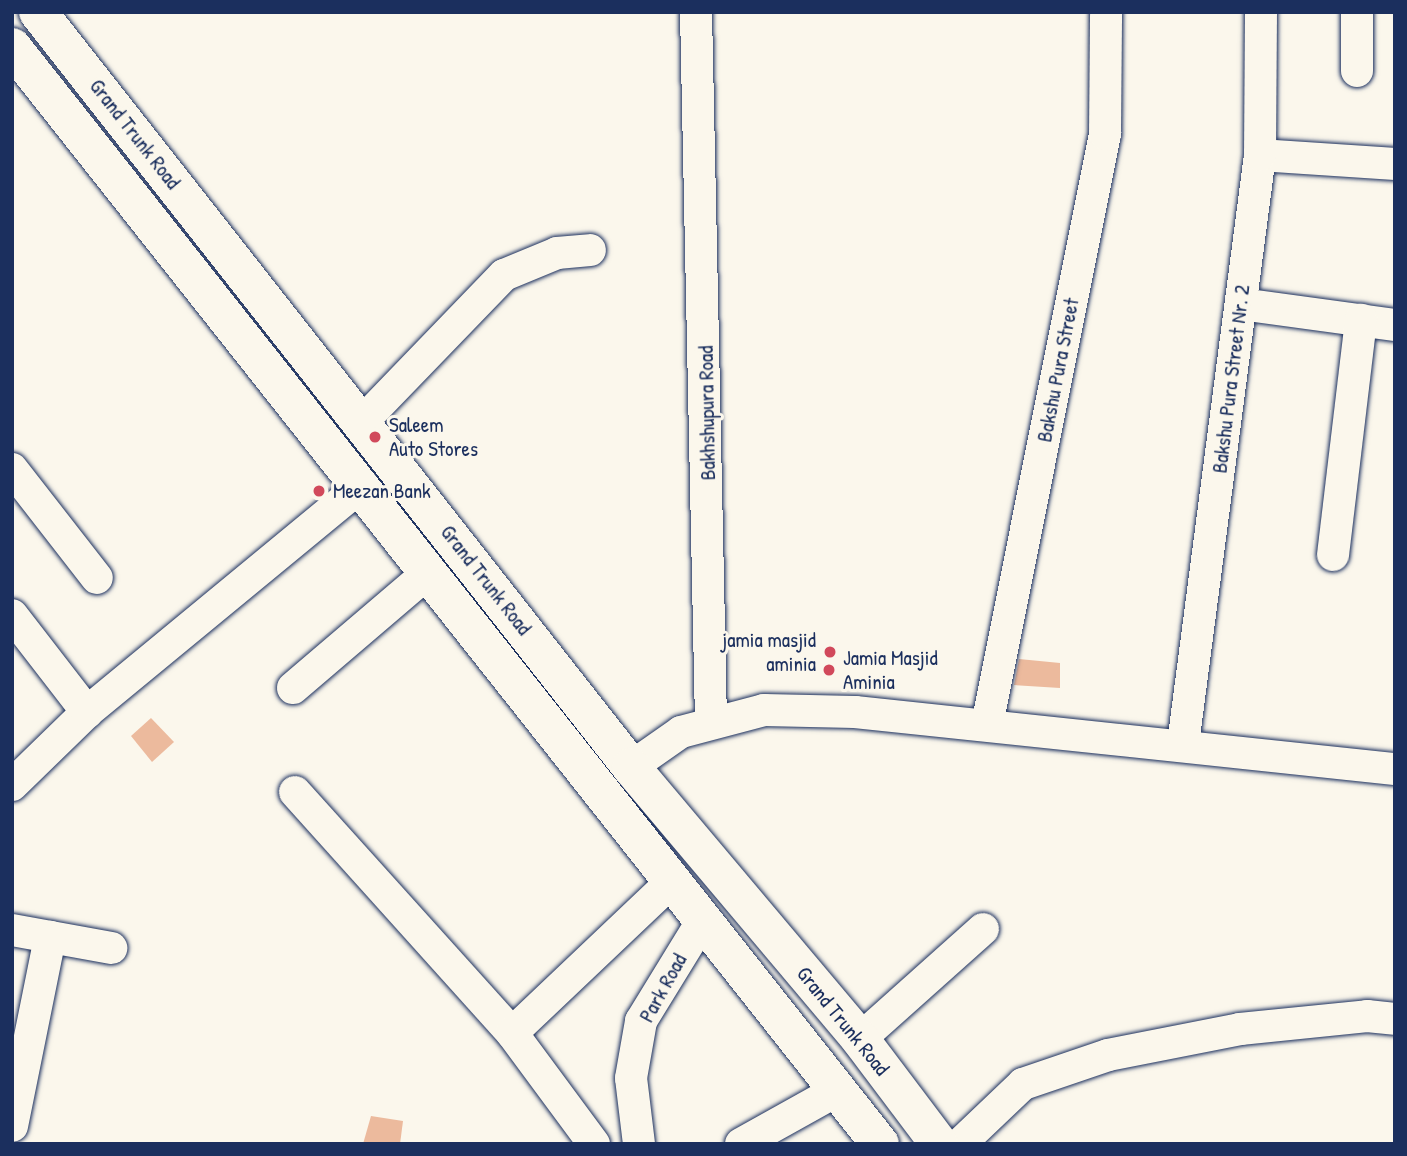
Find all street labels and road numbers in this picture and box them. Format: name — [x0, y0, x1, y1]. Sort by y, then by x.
street label: Grand Trunk Road — [84, 74, 186, 194]
street label: Bakshu Pura Street Nr. 2 — [1207, 283, 1255, 475]
street label: Bakshu Pura Street — [1032, 296, 1084, 444]
street label: Bakhshupura Road — [693, 345, 721, 481]
street label: Grand Trunk Road — [435, 520, 537, 640]
street label: Park Road — [634, 949, 692, 1027]
street label: Grand Trunk Road — [791, 962, 895, 1080]

